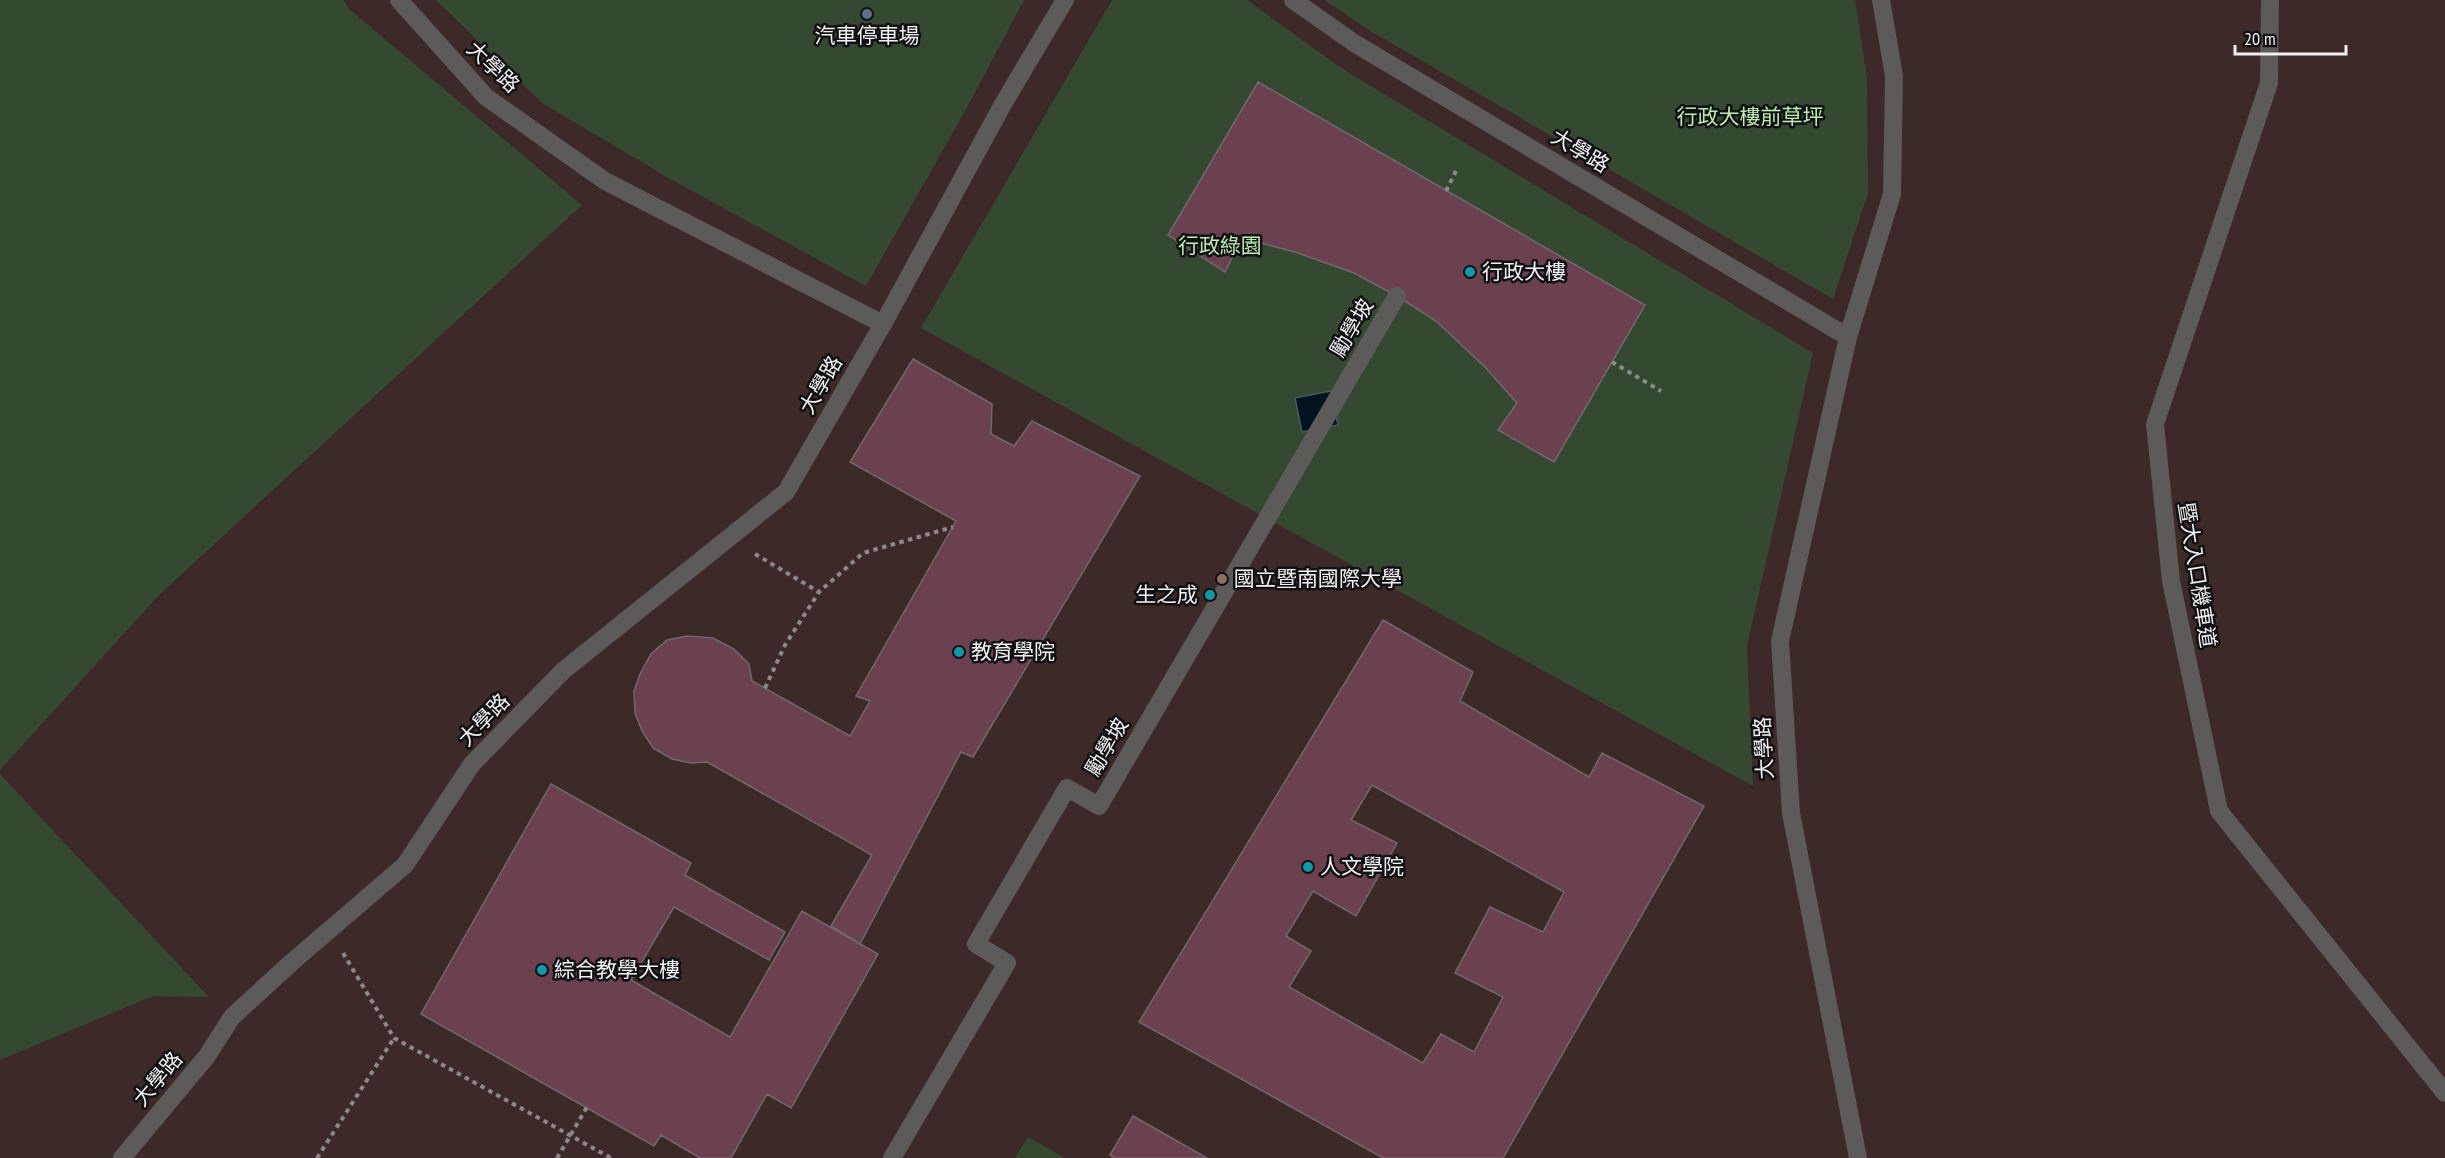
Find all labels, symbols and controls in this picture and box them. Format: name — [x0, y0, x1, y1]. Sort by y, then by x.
marker: 汽車停車場 — [860, 7, 874, 21]
scale bar — [2235, 18, 2346, 56]
place label: 汽車停車場 — [815, 22, 920, 49]
text: 20 m — [2244, 27, 2276, 50]
street label: 大學路 — [461, 35, 525, 98]
park label: 行政大樓前草坪 — [1677, 103, 1824, 130]
street label: 大學路 — [1546, 123, 1614, 178]
park label: 行政綠園 — [1178, 232, 1262, 259]
place label: 行政大樓 — [1482, 258, 1566, 285]
marker: 行政大樓 — [1463, 265, 1477, 279]
street label: 勵學坡 — [1324, 294, 1379, 362]
street label: 大學路 — [793, 351, 848, 419]
street label: 暨大入口機車道 — [2173, 500, 2222, 650]
place label: 國立暨南國際大學 — [1234, 565, 1402, 592]
marker: 國立暨南國際大學 — [1215, 572, 1229, 586]
place label: 生之成 — [1135, 581, 1198, 608]
marker: 生之成 — [1203, 588, 1217, 602]
place label: 教育學院 — [971, 638, 1055, 665]
marker: 教育學院 — [952, 645, 966, 659]
street label: 大學路 — [452, 688, 515, 752]
street label: 勵學坡 — [1079, 713, 1134, 781]
street label: 大學路 — [1748, 716, 1779, 780]
place label: 人文學院 — [1320, 853, 1404, 880]
marker: 人文學院 — [1301, 860, 1315, 874]
place label: 綜合教學大樓 — [554, 956, 680, 983]
marker: 綜合教學大樓 — [535, 963, 549, 977]
street label: 大學路 — [127, 1046, 188, 1111]

